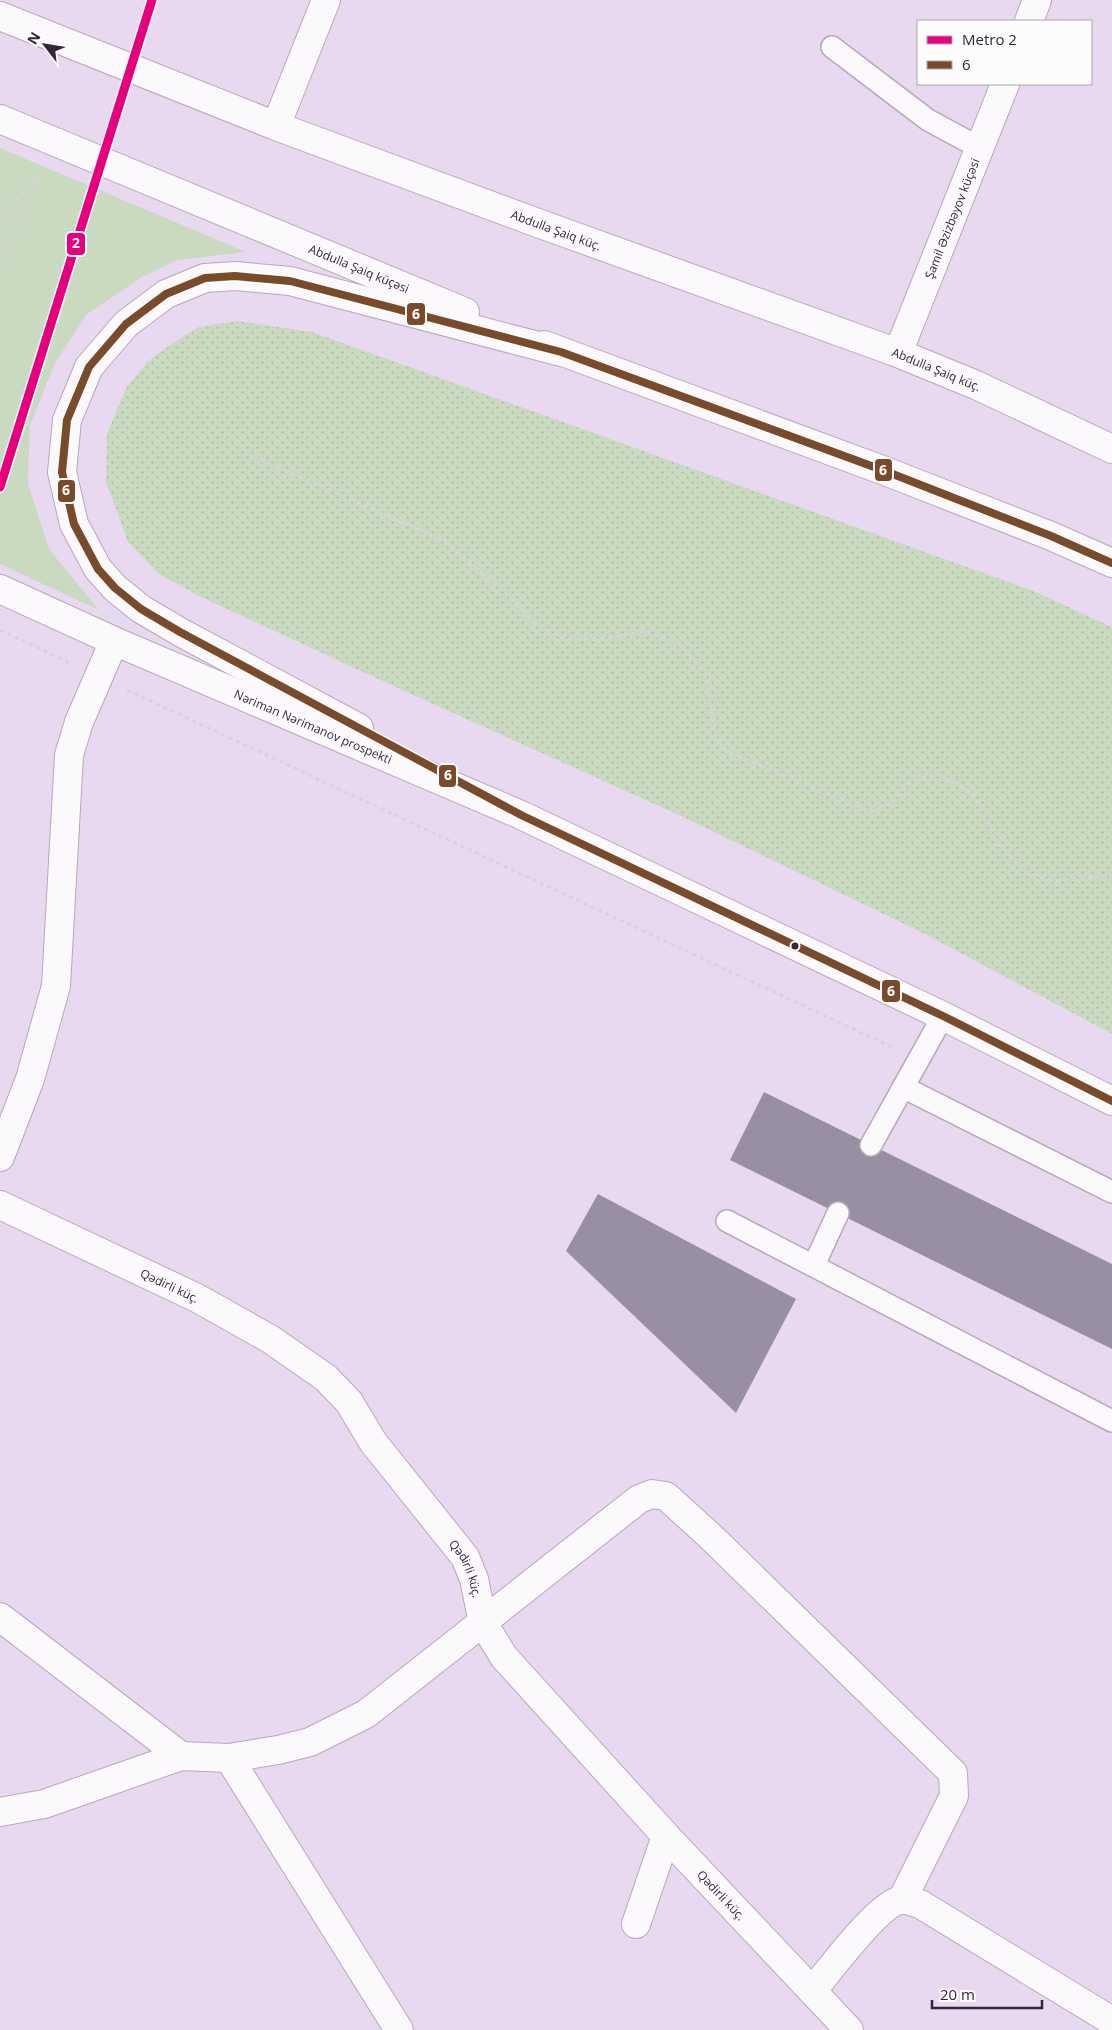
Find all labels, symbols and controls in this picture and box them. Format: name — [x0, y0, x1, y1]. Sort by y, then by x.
north arrow — [20, 20, 70, 70]
legend — [917, 20, 1092, 85]
text: N — [22, 28, 45, 48]
text: Metro 2 — [962, 29, 1017, 49]
text: 6 — [962, 54, 971, 74]
street label: Şamil Əzizbəyov küçəsi — [920, 156, 983, 281]
street label: Abdulla Şaiq küç. — [509, 205, 604, 254]
line badge: 2 — [66, 232, 86, 256]
text: 2 — [72, 233, 80, 252]
street label: Abdulla Şaiq küçəsi — [307, 240, 412, 297]
line badge: 6 — [406, 302, 426, 326]
text: 6 — [412, 304, 420, 323]
street label: Abdulla Şaiq küç. — [890, 343, 984, 395]
line badge: 6 — [874, 458, 893, 482]
text: 6 — [879, 460, 887, 479]
line badge: 6 — [57, 479, 76, 503]
text: 6 — [62, 480, 70, 499]
street label: Nəriman Nərimanov prospekti — [232, 685, 395, 767]
line badge: 6 — [438, 764, 457, 788]
text: 6 — [444, 765, 452, 784]
unlabelled marker — [790, 941, 800, 951]
line badge: 6 — [881, 979, 901, 1003]
text: 6 — [887, 981, 895, 1000]
street label: Qədirli küç. — [138, 1264, 203, 1306]
street label: Qədirli küç. — [446, 1536, 486, 1599]
street label: Qədirli küç. — [694, 1866, 749, 1924]
scale bar — [932, 1978, 1042, 2010]
text: 20 m — [940, 1984, 975, 2004]

